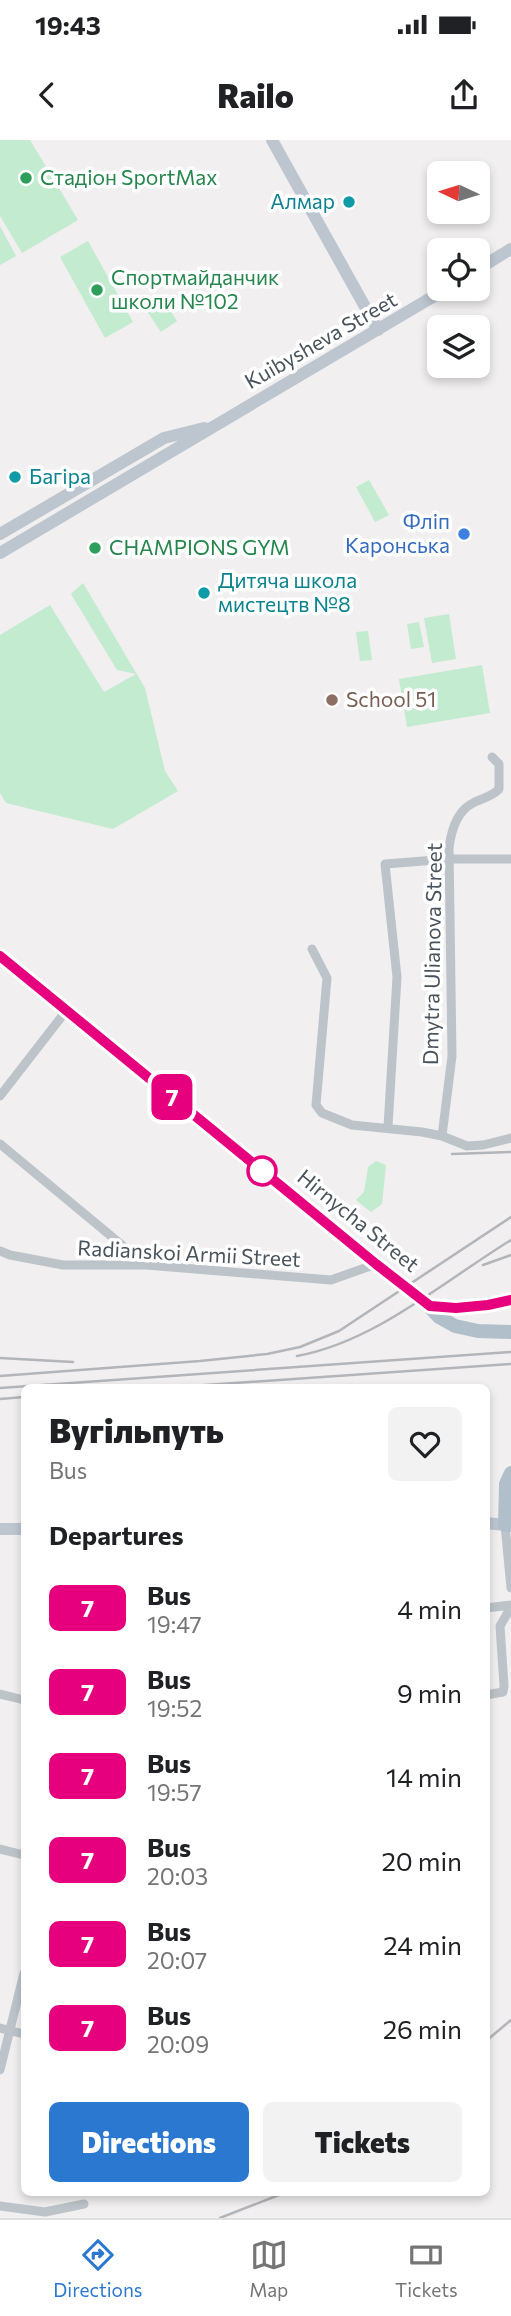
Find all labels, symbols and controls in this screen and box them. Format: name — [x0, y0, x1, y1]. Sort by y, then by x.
text: 19:43 — [35, 9, 101, 40]
text: Railo — [217, 75, 294, 115]
icon: back — [28, 76, 66, 114]
icon: share — [445, 76, 483, 114]
north arrow — [427, 161, 490, 224]
map controls — [427, 161, 490, 378]
place label: Стадіон SportMax — [40, 164, 217, 189]
marker: Стадіон SportMax — [18, 170, 34, 186]
place label: Алмар — [270, 188, 335, 213]
marker: Алмар — [341, 194, 357, 210]
button: locate — [427, 238, 490, 301]
place label: Спортмайданчик школи №102 — [111, 264, 279, 313]
marker: Спортмайданчик школи №102 — [89, 282, 105, 298]
street label: Kuibysheva Street — [240, 286, 401, 393]
button: layers — [427, 315, 490, 378]
place label: Багіра — [29, 463, 91, 488]
marker: Багіра — [7, 469, 23, 485]
place label: Фліп Каронська — [345, 508, 450, 557]
marker: Фліп Каронська — [456, 526, 472, 542]
place label: CHAMPIONS GYM — [109, 534, 290, 559]
marker: CHAMPIONS GYM — [87, 540, 103, 556]
place label: Дитяча школа мистецтв №8 — [218, 567, 357, 616]
marker: Дитяча школа мистецтв №8 — [196, 585, 212, 601]
place label: School 51 — [346, 686, 436, 711]
marker: School 51 — [324, 692, 340, 708]
street label: Dmytra Ulianova Street — [417, 843, 446, 1065]
line badge: 7 — [149, 1074, 195, 1120]
text: 7 — [165, 1082, 179, 1111]
unlabelled marker — [247, 1156, 277, 1186]
street label: Hirnycha Street — [293, 1163, 425, 1276]
street label: Radianskoi Armii Street — [77, 1234, 301, 1271]
button: heart — [388, 1407, 462, 1481]
text: Вугільпуть — [49, 1409, 224, 1450]
text: Bus — [49, 1456, 87, 1484]
text: Departures — [49, 1519, 184, 1550]
text: Bus — [147, 1579, 191, 1610]
text: 7 — [81, 1593, 94, 1622]
text: 4 min — [397, 1593, 462, 1624]
text: 19:47 — [147, 1610, 202, 1638]
text: Bus — [147, 1663, 191, 1694]
text: 7 — [81, 1677, 94, 1706]
text: 9 min — [397, 1677, 462, 1708]
text: 19:52 — [147, 1694, 202, 1722]
text: Bus — [147, 1747, 191, 1778]
text: 7 — [81, 1761, 94, 1790]
text: 14 min — [386, 1761, 462, 1792]
text: 19:57 — [147, 1778, 202, 1806]
text: Bus — [147, 1831, 191, 1862]
text: 7 — [81, 1845, 94, 1874]
text: 20 min — [381, 1845, 462, 1876]
text: 20:03 — [147, 1862, 208, 1890]
text: Bus — [147, 1915, 191, 1946]
text: 7 — [81, 1929, 94, 1958]
text: 24 min — [383, 1929, 462, 1960]
text: 20:07 — [147, 1946, 207, 1974]
text: Bus — [147, 1999, 191, 2030]
text: 7 — [81, 2013, 94, 2042]
text: 26 min — [383, 2013, 462, 2044]
text: 20:09 — [147, 2030, 209, 2058]
button: Directions — [49, 2102, 249, 2182]
button: Tickets — [263, 2102, 462, 2182]
tab: Directions — [53, 2236, 142, 2301]
tab: Map — [249, 2236, 288, 2301]
tab: Tickets — [395, 2236, 458, 2301]

